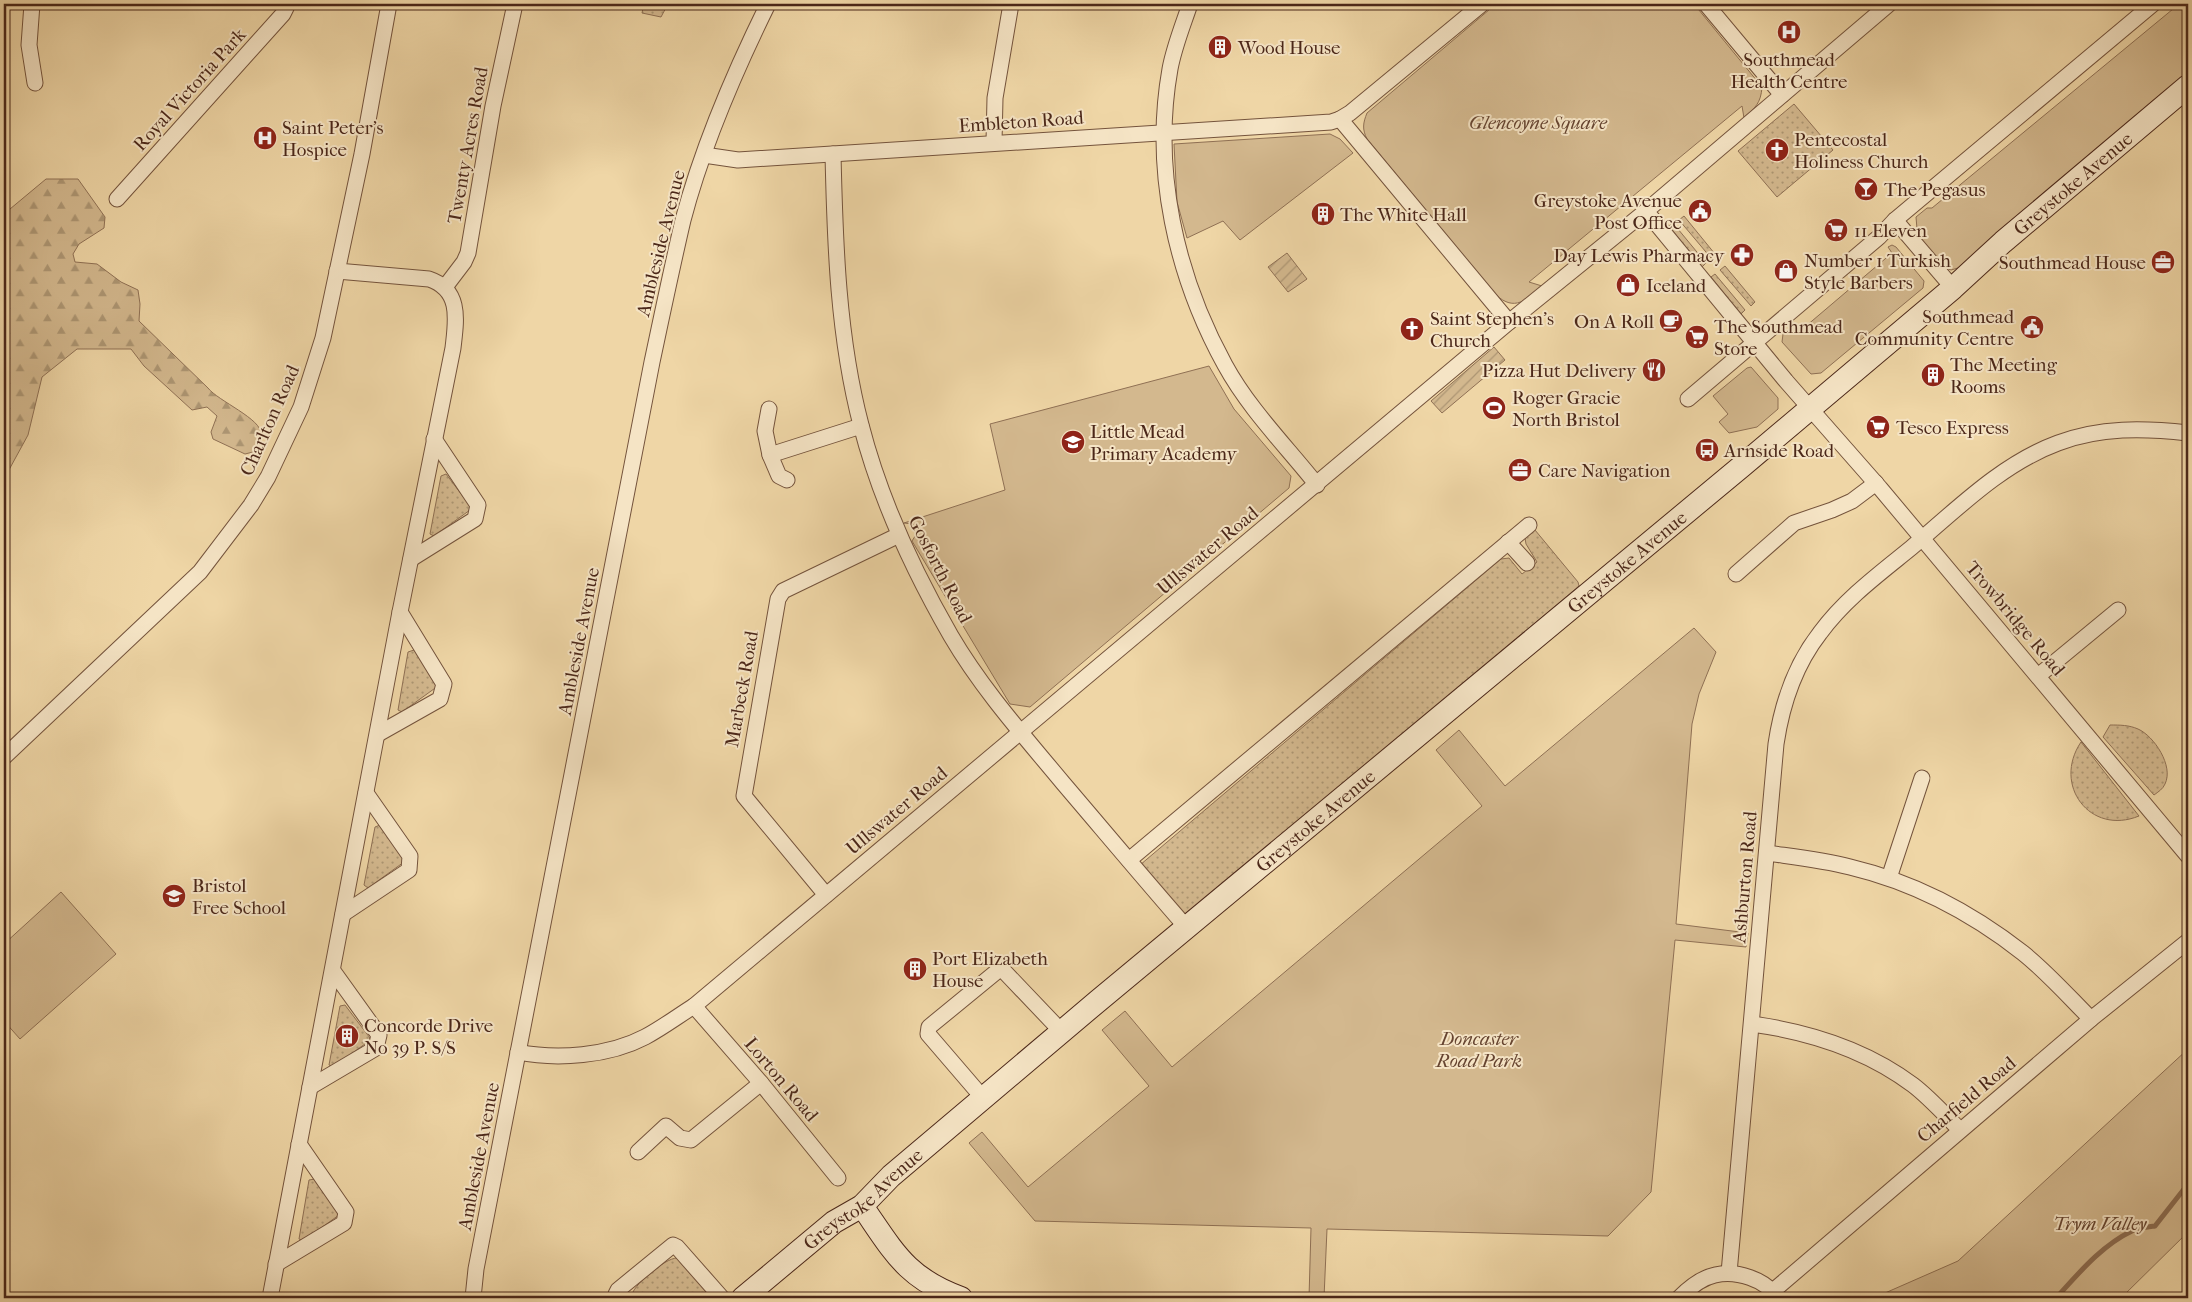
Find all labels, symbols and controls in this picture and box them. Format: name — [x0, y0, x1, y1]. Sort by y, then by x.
hospital icon: Southmead Health Centre — [1776, 19, 1802, 45]
street label: Royal Victoria Park — [129, 24, 251, 156]
building icon: Wood House — [1207, 34, 1233, 60]
place label: Wood House — [1237, 37, 1341, 59]
place label: Southmead Health Centre — [1731, 49, 1847, 93]
street label: Twenty Acres Road — [443, 64, 493, 225]
street label: Embleton Road — [958, 107, 1085, 137]
park label: Glencoyne Square — [1469, 112, 1608, 134]
place label: Saint Peter's Hospice — [282, 117, 384, 161]
hospital icon: Saint Peter's Hospice — [252, 125, 278, 151]
street label: Greystoke Avenue — [2010, 128, 2137, 240]
place label: Pentecostal Holiness Church — [1794, 129, 1929, 173]
church icon: Pentecostal Holiness Church — [1764, 137, 1790, 163]
street label: Ambleside Avenue — [632, 168, 690, 320]
bar icon: The Pegasus — [1853, 176, 1879, 202]
place label: The Pegasus — [1884, 179, 1985, 201]
place label: Greystoke Avenue Post Office — [1534, 190, 1682, 234]
public building icon: Greystoke Avenue Post Office — [1687, 198, 1713, 224]
building icon: The White Hall — [1310, 201, 1336, 227]
place label: The White Hall — [1340, 204, 1467, 226]
supermarket icon: 11 Eleven — [1823, 217, 1849, 243]
place label: 11 Eleven — [1854, 220, 1927, 242]
pharmacy icon: Day Lewis Pharmacy — [1729, 242, 1755, 268]
place label: Day Lewis Pharmacy — [1553, 245, 1725, 267]
office icon: Southmead House — [2150, 249, 2176, 275]
place label: Number 1 Turkish Style Barbers — [1804, 250, 1951, 294]
place label: Southmead House — [1999, 252, 2146, 274]
shop icon: Number 1 Turkish Style Barbers — [1773, 258, 1799, 284]
shop icon: Iceland — [1615, 272, 1641, 298]
place label: Iceland — [1646, 275, 1707, 297]
place label: Southmead Community Centre — [1855, 306, 2015, 350]
place label: Saint Stephen's Church — [1430, 308, 1554, 352]
cafe icon: On A Roll — [1658, 308, 1684, 334]
place label: On A Roll — [1574, 311, 1654, 333]
public building icon: Southmead Community Centre — [2019, 314, 2045, 340]
church icon: Saint Stephen's Church — [1399, 316, 1425, 342]
place label: The Southmead Store — [1714, 316, 1844, 360]
supermarket icon: The Southmead Store — [1684, 324, 1710, 350]
place label: The Meeting Rooms — [1950, 354, 2058, 398]
restaurant icon: Pizza Hut Delivery — [1641, 357, 1667, 383]
place label: Pizza Hut Delivery — [1482, 360, 1637, 382]
street label: Charlton Road — [236, 361, 304, 479]
building icon: The Meeting Rooms — [1920, 362, 1946, 388]
place label: Roger Gracie North Bristol — [1512, 387, 1620, 431]
sports icon: Roger Gracie North Bristol — [1481, 395, 1507, 421]
supermarket icon: Tesco Express — [1865, 414, 1891, 440]
place label: Tesco Express — [1896, 417, 2009, 439]
place label: Little Mead Primary Academy — [1090, 421, 1237, 465]
school or university icon: Little Mead Primary Academy — [1060, 429, 1086, 455]
bus stop icon: Arnside Road — [1694, 437, 1720, 463]
place label: Arnside Road — [1723, 440, 1835, 462]
office icon: Care Navigation — [1507, 457, 1533, 483]
place label: Care Navigation — [1538, 460, 1670, 482]
street label: Ullswater Road — [1152, 502, 1263, 600]
street label: Greystoke Avenue — [1563, 507, 1691, 618]
street label: Gosforth Road — [904, 512, 977, 627]
street label: Trowbridge Road — [1961, 557, 2070, 681]
street label: Ambleside Avenue — [554, 565, 604, 718]
street label: Marbeck Road — [721, 628, 763, 749]
street label: Ullswater Road — [841, 762, 952, 860]
street label: Greystoke Avenue — [1252, 765, 1380, 877]
street label: Ashburton Road — [1728, 810, 1762, 945]
place label: Bristol Free School — [192, 875, 286, 919]
school or university icon: Bristol Free School — [161, 883, 187, 909]
place label: Port Elizabeth House — [932, 948, 1048, 992]
building icon: Port Elizabeth House — [902, 956, 928, 982]
place label: Concorde Drive No 39 P. S/S — [364, 1015, 493, 1059]
building icon: Concorde Drive No 39 P. S/S — [334, 1023, 360, 1049]
park label: Doncaster Road Park — [1434, 1028, 1522, 1072]
street label: Lorton Road — [740, 1033, 823, 1127]
street label: Charfield Road — [1913, 1052, 2021, 1147]
street label: Ambleside Avenue — [454, 1080, 504, 1233]
street label: Greystoke Avenue — [799, 1144, 927, 1255]
park label: Trym Valley — [2053, 1213, 2148, 1235]

